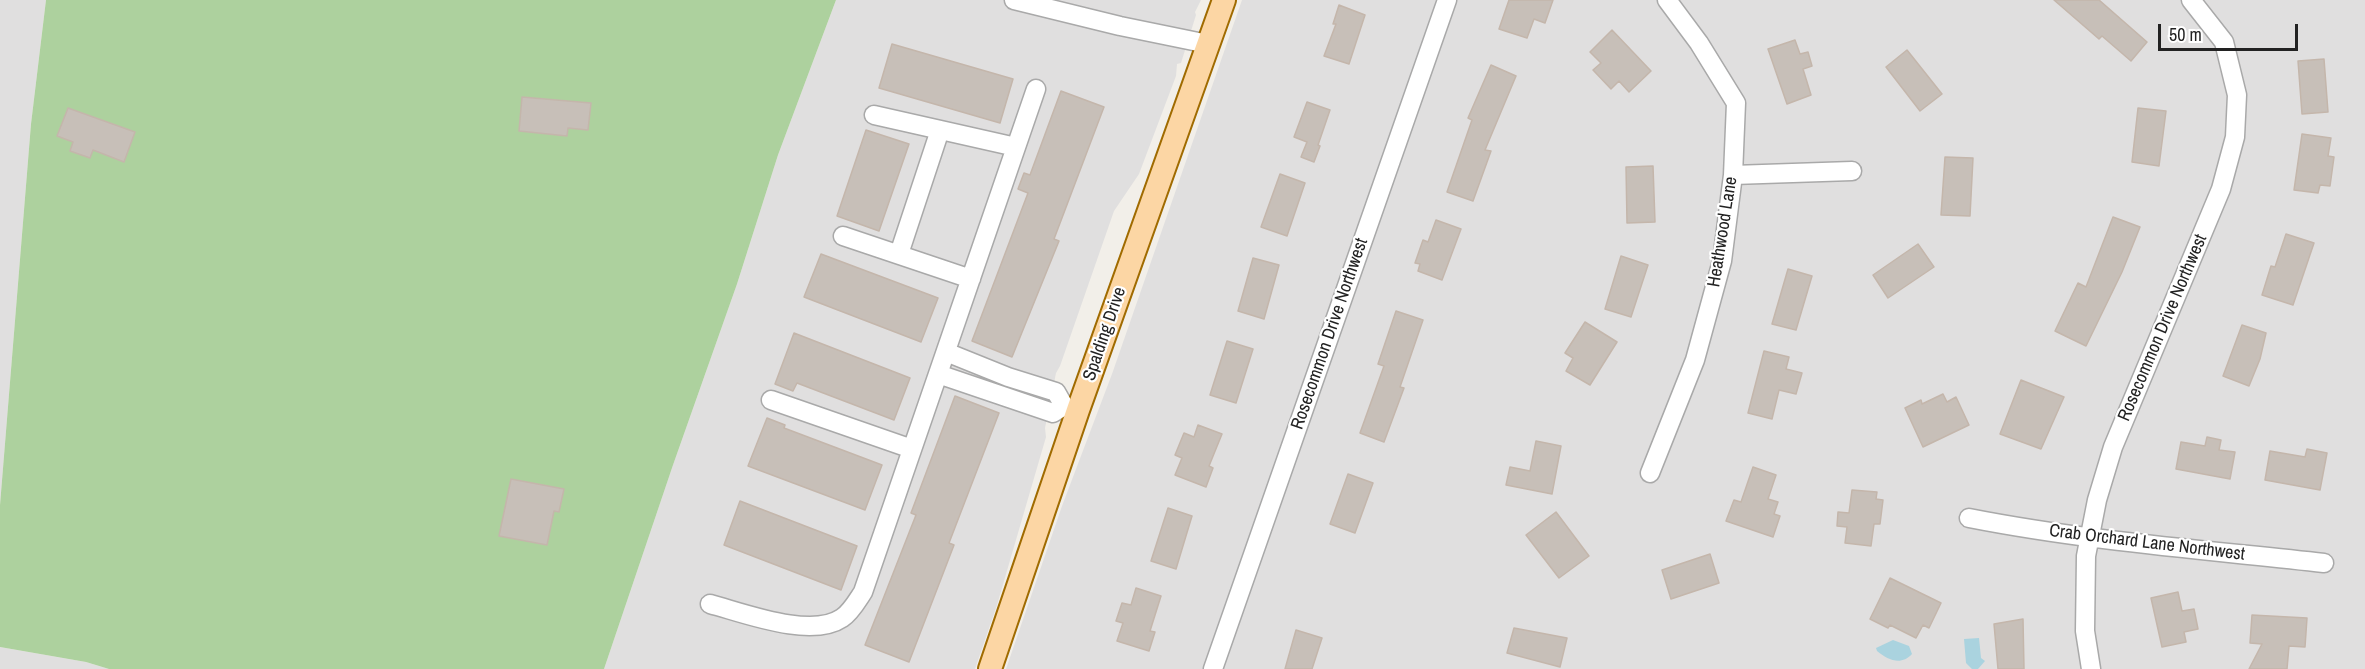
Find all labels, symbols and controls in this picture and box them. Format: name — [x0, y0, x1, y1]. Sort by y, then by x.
scale bar — [2161, 12, 2300, 50]
text: 50 m — [2169, 22, 2202, 47]
street label: Heathwood Lane — [1704, 175, 1742, 289]
street label: Rosecommon Drive Northwest — [2114, 231, 2212, 425]
street label: Rosecommon Drive Northwest — [1287, 235, 1373, 433]
street label: Spalding Drive — [1079, 284, 1131, 384]
street label: Crab Orchard Lane Northwest — [2048, 520, 2246, 566]

